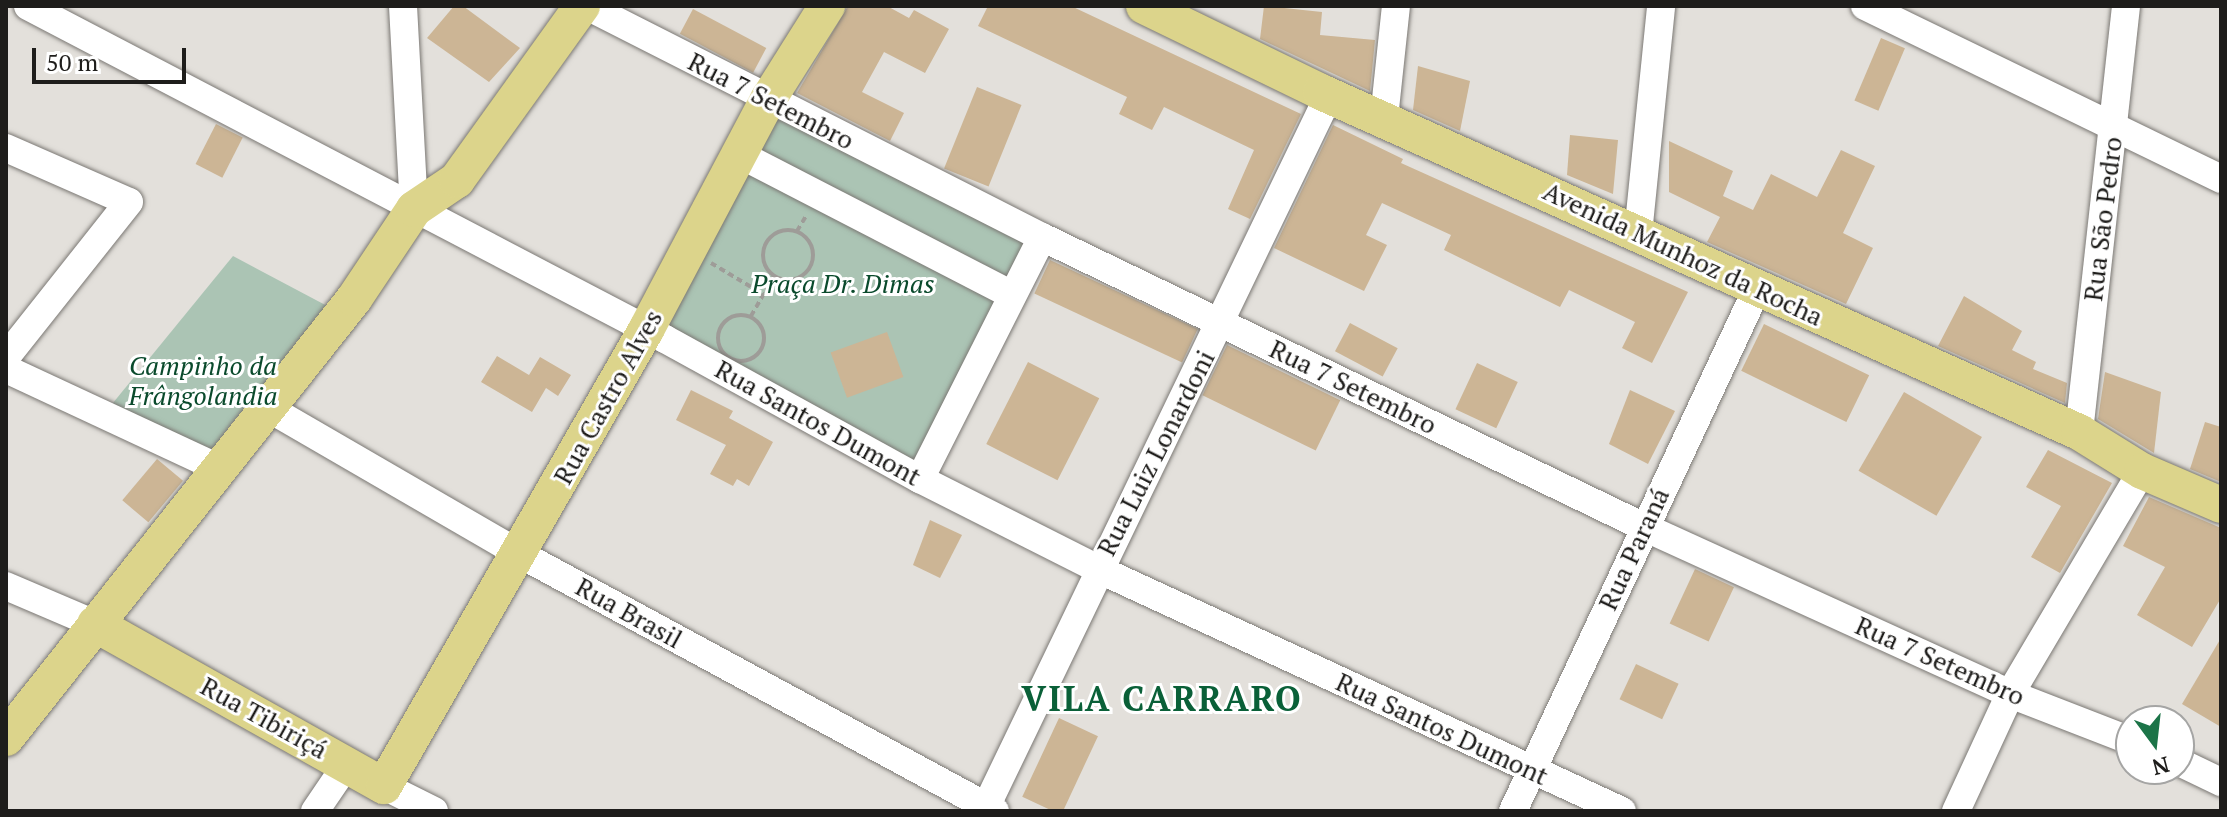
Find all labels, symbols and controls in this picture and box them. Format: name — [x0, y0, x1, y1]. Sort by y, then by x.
scale bar — [36, 32, 190, 82]
text: 50 m — [46, 46, 98, 78]
street label: Rua 7 Setembro — [683, 46, 859, 156]
street label: Rua São Pedro — [2077, 135, 2129, 303]
street label: Avenida Munhoz da Rocha — [1538, 175, 1828, 333]
park label: Praça Dr. Dimas — [751, 268, 935, 300]
street label: Rua Castro Alves — [547, 304, 669, 490]
street label: Rua 7 Setembro — [1264, 333, 1442, 441]
street label: Rua Luiz Lonardoni — [1091, 345, 1221, 561]
park label: Campinho da Frângolandia — [129, 350, 277, 412]
street label: Rua Santos Dumont — [710, 354, 926, 492]
street label: Rua Paraná — [1592, 483, 1676, 615]
street label: Rua Brasil — [570, 571, 688, 655]
street label: Rua 7 Setembro — [1851, 610, 2029, 712]
street label: Rua Santos Dumont — [1331, 666, 1553, 792]
street label: Rua Tibiriçá — [195, 670, 333, 766]
district label: VILA CARRARO — [1021, 679, 1303, 719]
north arrow — [2115, 705, 2195, 785]
text: N — [2149, 751, 2173, 783]

